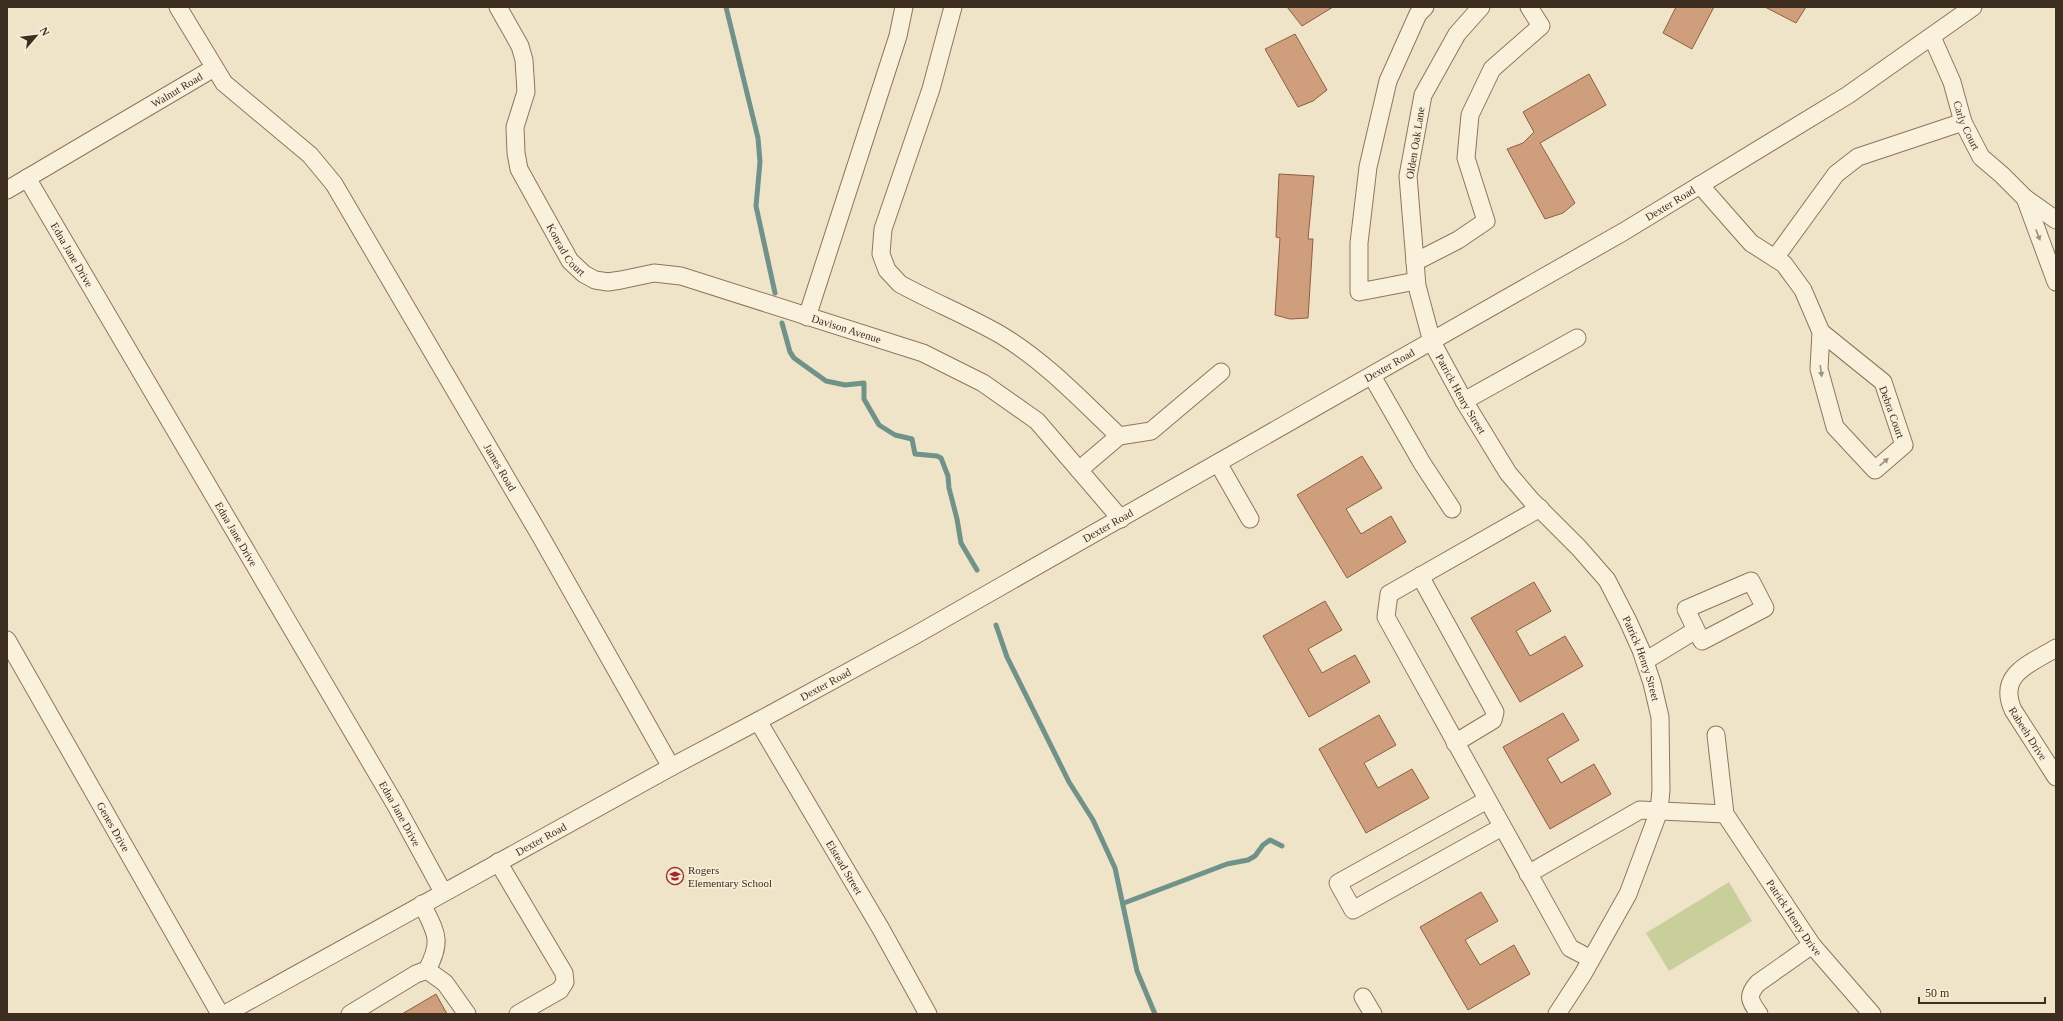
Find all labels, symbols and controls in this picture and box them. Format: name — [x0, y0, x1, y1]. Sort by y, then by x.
north arrow — [16, 16, 56, 56]
text: N — [38, 25, 52, 38]
street label: Walnut Road — [149, 70, 205, 110]
street label: Carly Court — [1951, 99, 1982, 152]
street label: Olden Oak Lane — [1403, 106, 1427, 180]
street label: Dexter Road — [1643, 183, 1697, 223]
street label: Edna Jane Drive — [48, 220, 96, 289]
street label: Konrad Court — [544, 221, 588, 278]
one-way arrow — [2036, 229, 2042, 241]
street label: Davison Avenue — [810, 312, 883, 345]
street label: Dexter Road — [1362, 346, 1417, 384]
street label: Patrick Henry Street — [1434, 352, 1488, 436]
one-way arrow — [1818, 364, 1824, 377]
street label: Debra Court — [1877, 384, 1907, 440]
street label: James Road — [482, 441, 519, 494]
one-way arrow — [1880, 458, 1889, 467]
street label: Edna Jane Drive — [213, 500, 260, 569]
street label: Dexter Road — [1081, 506, 1136, 545]
street label: Patrick Henry Street — [1620, 614, 1662, 702]
street label: Dexter Road — [798, 665, 853, 703]
street label: Rabeeh Drive — [2007, 705, 2050, 762]
street label: Edna Jane Drive — [377, 779, 423, 848]
street label: Genes Drive — [94, 800, 132, 854]
street label: Dexter Road — [513, 820, 569, 858]
street label: Elstead Street — [824, 838, 865, 897]
place label: Rogers Elementary School — [688, 864, 772, 889]
school or university icon: Rogers Elementary School — [665, 866, 685, 886]
street label: Patrick Henry Drive — [1764, 877, 1824, 958]
scale bar — [1919, 979, 2045, 1005]
text: 50 m — [1925, 986, 1950, 1000]

